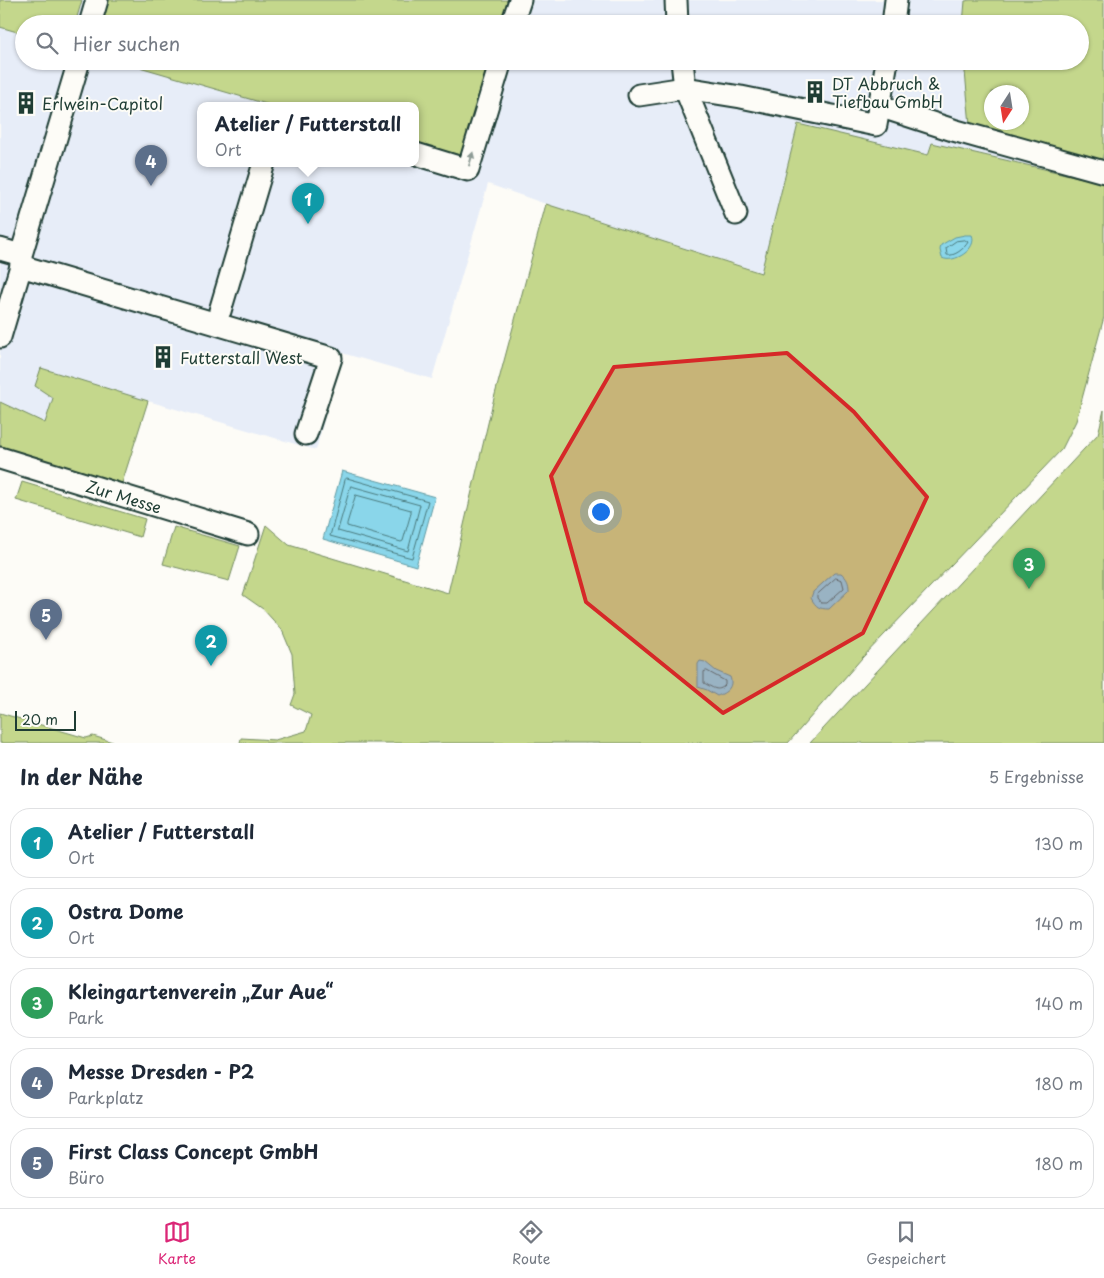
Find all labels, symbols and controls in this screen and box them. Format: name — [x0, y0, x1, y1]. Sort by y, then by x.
search box — [15, 15, 1089, 70]
icon: search — [33, 29, 61, 57]
text: Hier suchen — [73, 29, 180, 57]
place label: DT Abbruch & Tiefbau GmbH — [832, 71, 943, 113]
building icon: DT Abbruch & Tiefbau GmbH — [802, 79, 828, 105]
north arrow — [984, 85, 1029, 130]
building icon: Erlwein-Capitol — [13, 90, 39, 116]
place label: Erlwein-Capitol — [42, 91, 163, 115]
popup — [197, 102, 419, 167]
text: Atelier / Futterstall — [215, 109, 401, 137]
text: Ort — [215, 137, 241, 161]
pin: 4 — [135, 145, 167, 186]
one-way arrow — [468, 151, 476, 166]
pin: 1 — [292, 183, 324, 224]
building icon: Futterstall West — [150, 344, 176, 370]
place label: Futterstall West — [180, 345, 302, 369]
street label: Zur Messe — [83, 473, 165, 519]
your location — [588, 499, 614, 525]
pin: 3 — [1013, 548, 1045, 589]
pin: 5 — [30, 599, 62, 640]
pin: 2 — [195, 625, 227, 666]
scale bar — [15, 708, 76, 731]
text: 20 m — [22, 709, 58, 730]
text: In der Nähe — [20, 760, 142, 792]
text: 5 Ergebnisse — [989, 764, 1084, 788]
text: Atelier / Futterstall — [68, 817, 254, 845]
text: 1 — [33, 831, 41, 855]
text: 130 m — [1035, 831, 1083, 855]
text: Ort — [68, 845, 95, 869]
text: Ostra Dome — [68, 897, 184, 925]
text: 2 — [31, 911, 43, 935]
text: 140 m — [1035, 911, 1083, 935]
text: Ort — [68, 925, 95, 949]
text: Kleingartenverein „Zur Aue“ — [68, 977, 333, 1005]
text: 3 — [32, 991, 42, 1015]
text: 140 m — [1035, 991, 1083, 1015]
text: Park — [68, 1005, 104, 1029]
text: Messe Dresden - P2 — [68, 1057, 254, 1085]
text: 4 — [32, 1071, 42, 1095]
text: 180 m — [1035, 1071, 1083, 1095]
text: Parkplatz — [68, 1085, 143, 1109]
text: First Class Concept GmbH — [68, 1137, 318, 1165]
text: 5 — [32, 1151, 42, 1175]
text: 180 m — [1035, 1151, 1083, 1175]
text: Büro — [68, 1165, 104, 1189]
tab: Karte — [158, 1218, 196, 1269]
tab: Route — [512, 1218, 550, 1269]
tab: Gespeichert — [866, 1218, 946, 1269]

